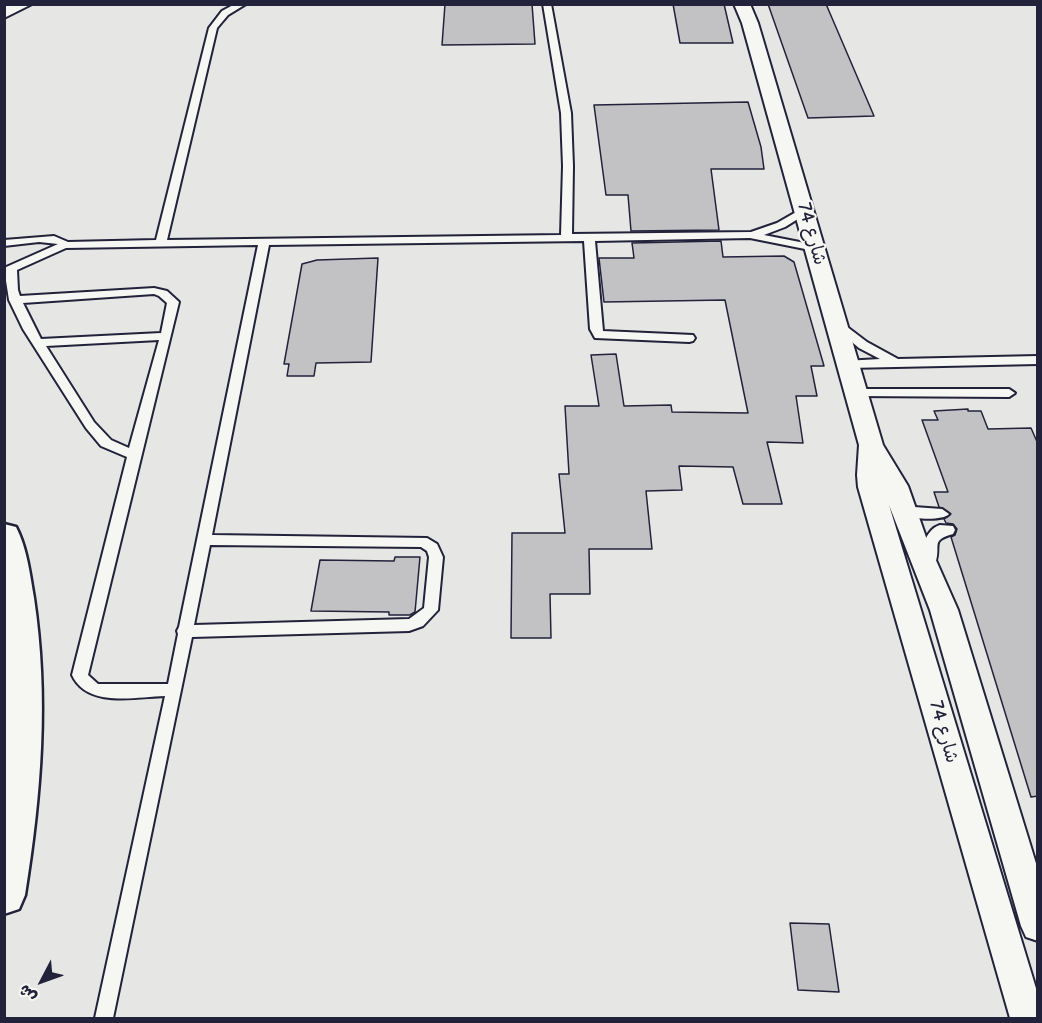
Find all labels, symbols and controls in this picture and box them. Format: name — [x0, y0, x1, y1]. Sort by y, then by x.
street label: شارع 74 — [792, 200, 830, 268]
street label: شارع 74 — [924, 698, 962, 766]
north arrow — [12, 951, 72, 1011]
text: ش — [15, 980, 41, 1006]

